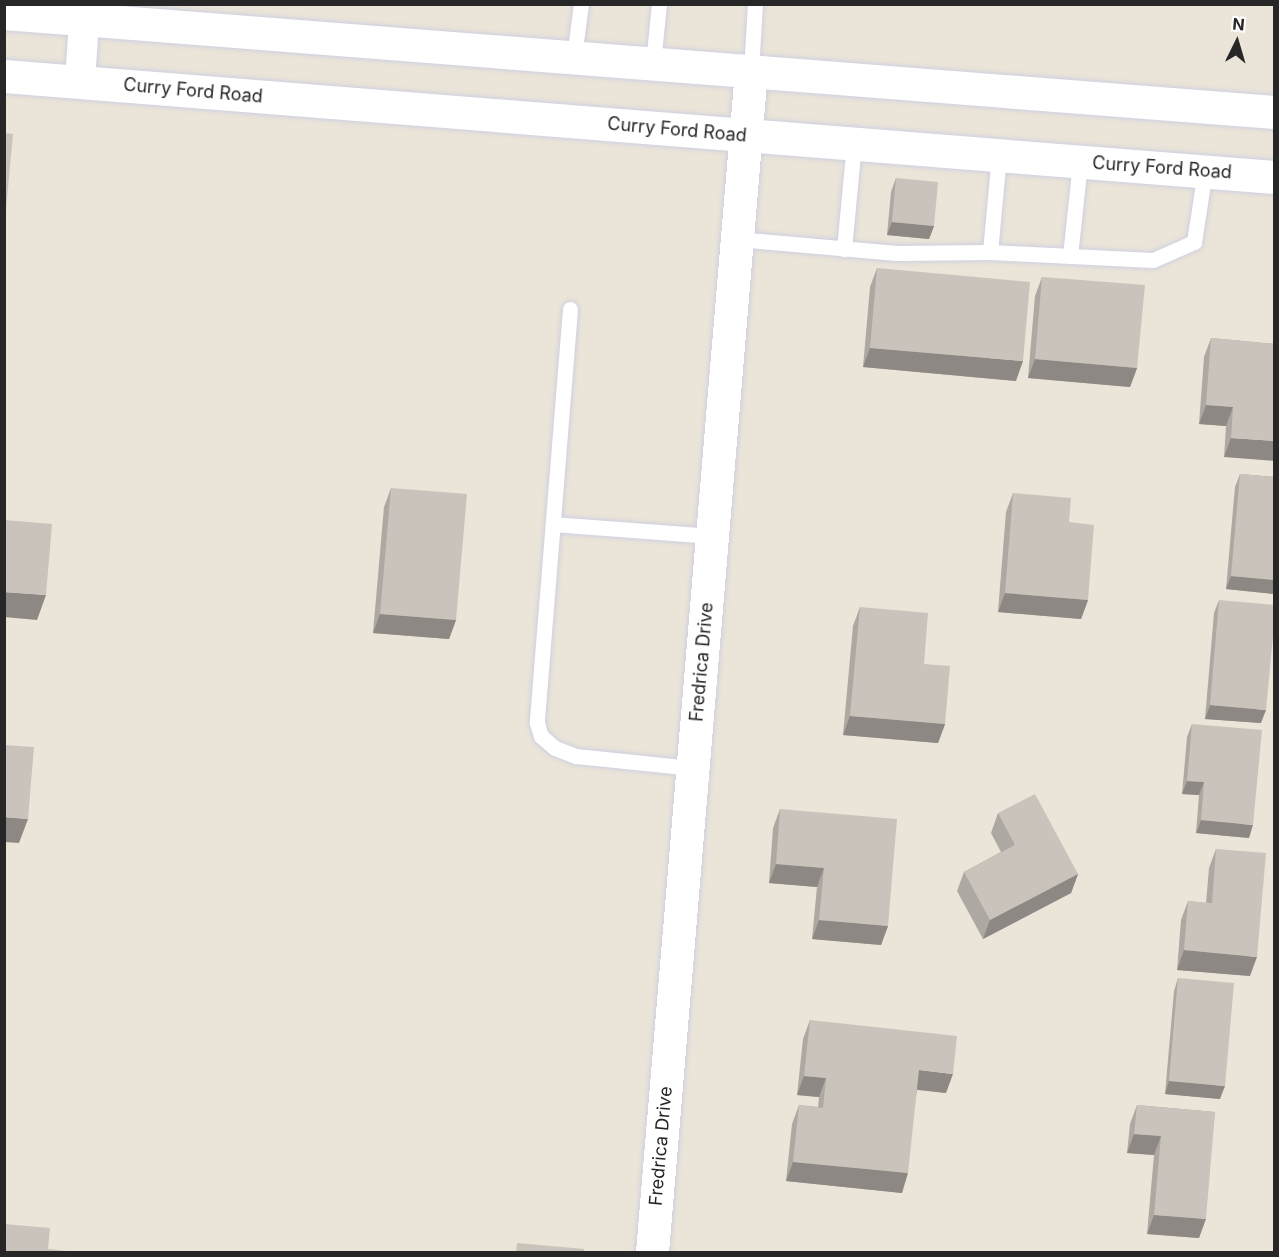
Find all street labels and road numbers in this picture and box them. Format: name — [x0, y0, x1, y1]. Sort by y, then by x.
street label: Curry Ford Road — [122, 74, 264, 108]
street label: Curry Ford Road — [606, 113, 748, 147]
street label: Curry Ford Road — [1092, 152, 1232, 184]
street label: Fredrica Drive — [686, 601, 718, 723]
street label: Fredrica Drive — [645, 1085, 677, 1207]

